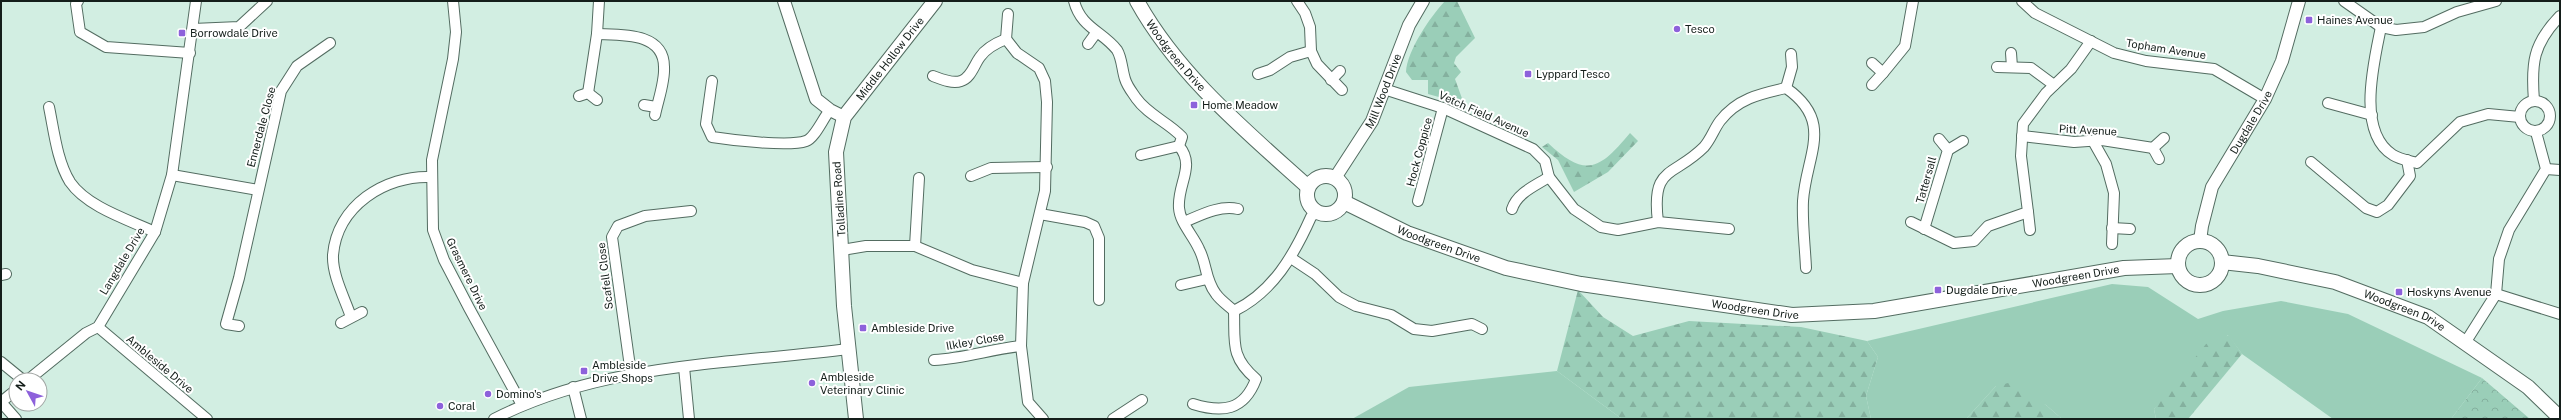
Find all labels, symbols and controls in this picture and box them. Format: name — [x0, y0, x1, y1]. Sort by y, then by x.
place label: Haines Avenue — [2317, 14, 2393, 26]
street label: Middle Hollow Drive — [854, 15, 926, 102]
marker: Haines Avenue — [2304, 15, 2314, 25]
street label: Woodgreen Drive — [1144, 17, 1208, 94]
place label: Tesco — [1685, 23, 1715, 35]
marker: Tesco — [1672, 24, 1682, 34]
place label: Borrowdale Drive — [190, 27, 278, 39]
marker: Borrowdale Drive — [177, 28, 187, 38]
street label: Topham Avenue — [2125, 37, 2207, 61]
street label: Mill Wood Drive — [1363, 52, 1403, 131]
place label: Lyppard Tesco — [1536, 68, 1610, 80]
marker: Lyppard Tesco — [1523, 69, 1533, 79]
street label: Ennerdale Close — [244, 85, 278, 169]
street label: Vetch Field Avenue — [1437, 89, 1531, 139]
street label: Dugdale Drive — [2227, 89, 2274, 156]
place label: Home Meadow — [1202, 99, 1279, 111]
marker: Home Meadow — [1189, 100, 1199, 110]
street label: Hock Coppice — [1404, 116, 1434, 188]
street label: Pitt Avenue — [2059, 122, 2117, 138]
street label: Tattersall — [1914, 155, 1938, 205]
street label: Tolladine Road — [830, 161, 848, 237]
street label: Woodgreen Drive — [1395, 223, 1482, 265]
street label: Langdale Drive — [97, 225, 147, 297]
street label: Grasmere Drive — [444, 236, 490, 312]
street label: Scafell Close — [595, 242, 615, 310]
street label: Woodgreen Drive — [2031, 263, 2120, 290]
place label: Dugdale Drive — [1946, 284, 2018, 296]
marker: Dugdale Drive — [1933, 285, 1943, 295]
place label: Hoskyns Avenue — [2407, 286, 2492, 298]
street label: Woodgreen Drive — [2362, 287, 2448, 333]
marker: Hoskyns Avenue — [2394, 287, 2404, 297]
street label: Woodgreen Drive — [1711, 297, 1799, 321]
place label: Ambleside Drive — [871, 322, 954, 334]
marker: Ambleside Drive — [858, 323, 868, 333]
street label: Ilkley Close — [945, 330, 1005, 352]
street label: Ambleside Drive — [124, 333, 196, 395]
place label: Ambleside Drive Shops — [592, 359, 653, 384]
marker: Ambleside Drive Shops — [579, 366, 589, 376]
place label: Ambleside Veterinary Clinic — [820, 371, 904, 396]
north arrow — [8, 372, 48, 412]
text: N — [13, 378, 28, 393]
marker: Ambleside Veterinary Clinic — [807, 378, 817, 388]
place label: Domino's — [496, 388, 542, 400]
marker: Domino's — [483, 389, 493, 399]
place label: Coral — [448, 400, 475, 412]
marker: Coral — [435, 401, 445, 411]

